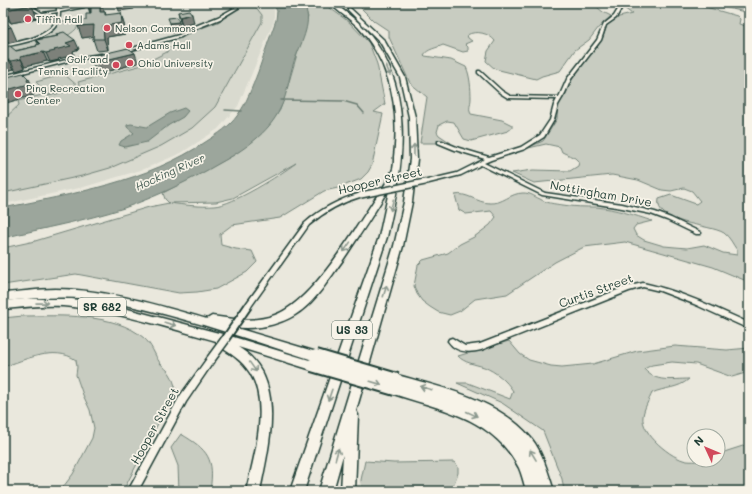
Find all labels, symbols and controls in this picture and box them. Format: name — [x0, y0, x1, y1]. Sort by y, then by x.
place label: Tiffin Hall — [36, 12, 83, 26]
marker: Tiffin Hall — [23, 14, 33, 24]
place label: Nelson Commons — [115, 21, 196, 35]
marker: Nelson Commons — [102, 23, 112, 33]
place label: Adams Hall — [137, 38, 191, 52]
marker: Adams Hall — [124, 40, 134, 50]
place label: Golf and Tennis Facility — [38, 52, 108, 78]
place label: Ohio University — [138, 56, 213, 70]
marker: Ohio University — [125, 58, 135, 68]
marker: Golf and Tennis Facility — [111, 60, 121, 70]
one-way arrow — [384, 64, 392, 76]
place label: Ping Recreation Center — [26, 81, 105, 107]
marker: Ping Recreation Center — [13, 89, 23, 99]
one-way arrow — [410, 144, 417, 157]
water label: Hocking River — [133, 149, 207, 194]
street label: Hooper Street — [336, 163, 423, 197]
street label: Nottingham Drive — [549, 176, 653, 210]
one-way arrow — [387, 198, 395, 211]
one-way arrow — [343, 241, 351, 252]
street label: Curtis Street — [556, 269, 635, 311]
one-way arrow — [382, 285, 390, 297]
road number: SR 682 — [78, 298, 126, 316]
one-way arrow — [35, 299, 48, 306]
one-way arrow — [163, 321, 176, 328]
road number: US 33 — [332, 321, 372, 339]
one-way arrow — [249, 362, 257, 373]
one-way arrow — [369, 380, 382, 387]
street label: Hooper Street — [126, 384, 182, 467]
one-way arrow — [420, 384, 433, 391]
one-way arrow — [326, 388, 333, 401]
one-way arrow — [466, 411, 478, 418]
north arrow — [686, 428, 726, 468]
text: N — [690, 432, 707, 449]
one-way arrow — [334, 447, 341, 460]
one-way arrow — [528, 449, 536, 461]

